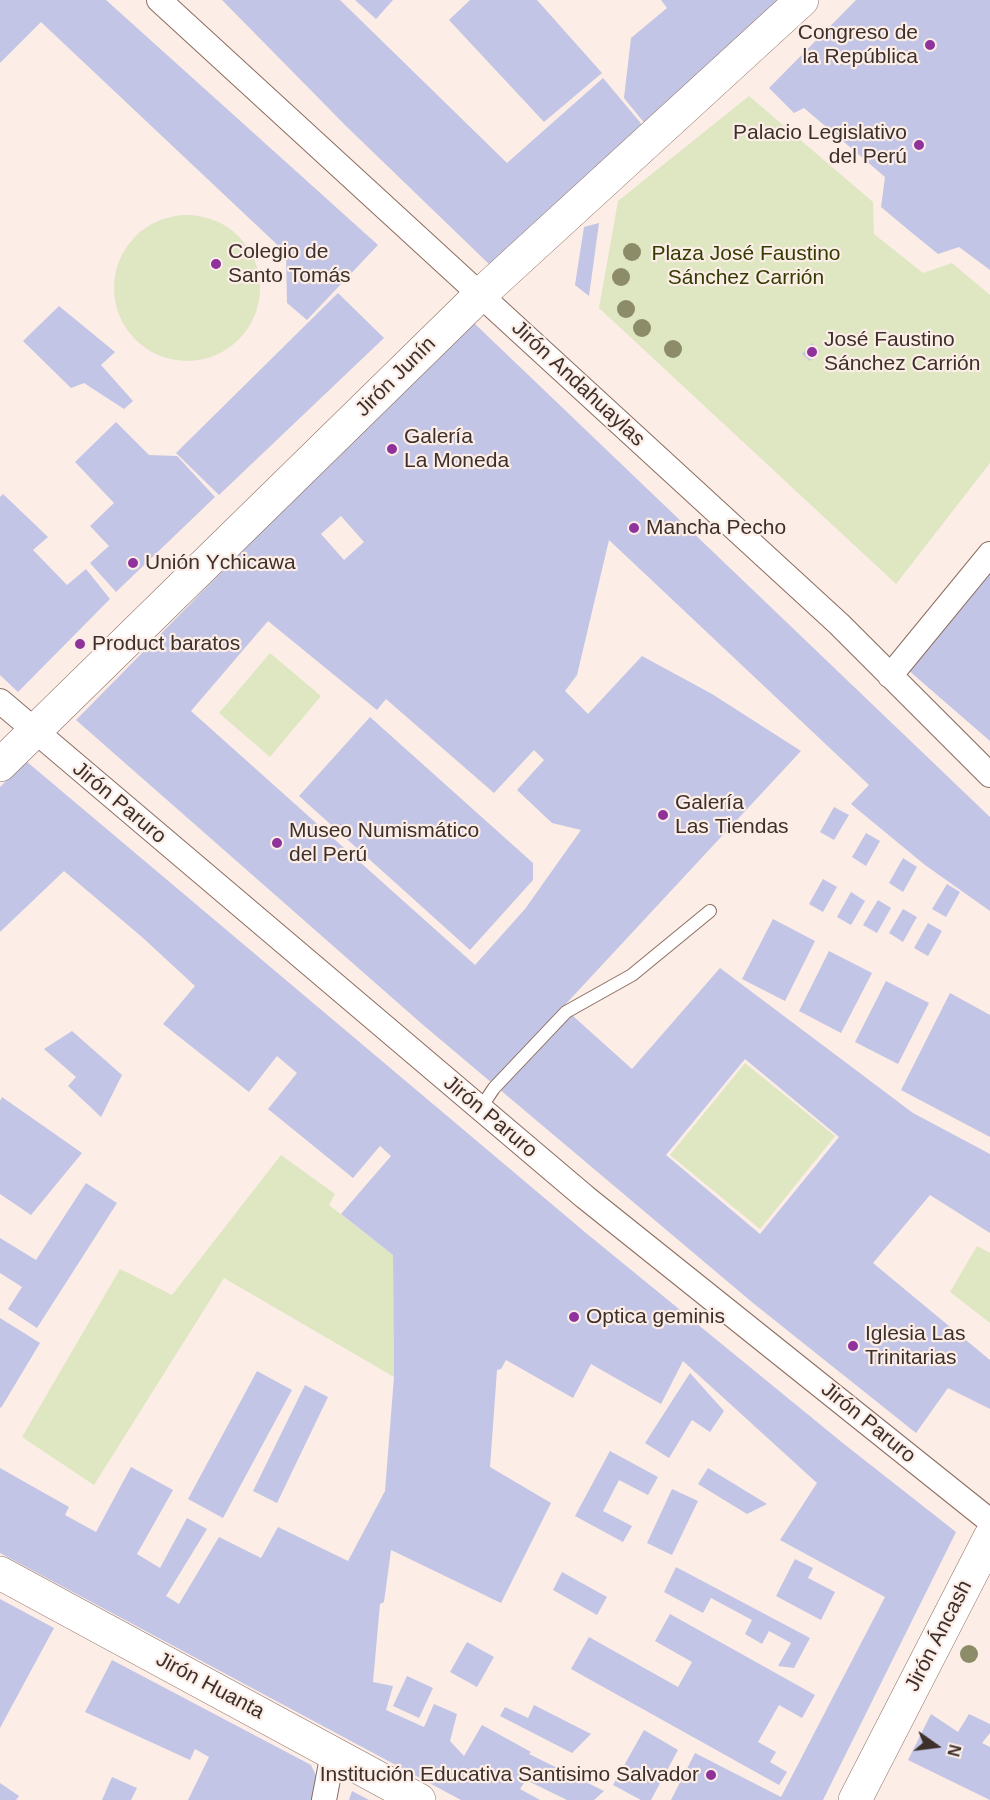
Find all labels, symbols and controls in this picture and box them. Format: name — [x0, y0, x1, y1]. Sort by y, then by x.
place label: Congreso de la República — [798, 20, 918, 70]
marker: Congreso de la República — [923, 38, 937, 52]
place label: Palacio Legislativo del Perú — [733, 120, 907, 170]
marker: Palacio Legislativo del Perú — [912, 138, 926, 152]
place label: Colegio de Santo Tomás — [228, 239, 351, 289]
park label: Plaza José Faustino Sánchez Carrión — [651, 241, 841, 291]
marker: Colegio de Santo Tomás — [209, 257, 223, 271]
street label: Jirón Andahuaylas — [506, 316, 650, 452]
place label: José Faustino Sánchez Carrión — [824, 327, 980, 377]
street label: Jirón Junín — [351, 332, 441, 422]
marker: José Faustino Sánchez Carrión — [805, 345, 819, 359]
place label: Galería La Moneda — [404, 424, 509, 474]
marker: Galería La Moneda — [385, 442, 399, 456]
place label: Mancha Pecho — [646, 515, 786, 541]
marker: Mancha Pecho — [627, 521, 641, 535]
place label: Unión Ychicawa — [145, 550, 296, 576]
marker: Unión Ychicawa — [126, 556, 140, 570]
place label: Product baratos — [92, 631, 240, 657]
marker: Product baratos — [73, 637, 87, 651]
street label: Jirón Paruro — [67, 757, 171, 849]
place label: Galería Las Tiendas — [675, 790, 789, 840]
marker: Galería Las Tiendas — [656, 808, 670, 822]
place label: Museo Numismático del Perú — [289, 818, 479, 868]
marker: Museo Numismático del Perú — [270, 836, 284, 850]
street label: Jirón Paruro — [438, 1071, 542, 1163]
place label: Optica geminis — [586, 1304, 725, 1330]
marker: Optica geminis — [567, 1310, 581, 1324]
place label: Iglesia Las Trinitarias — [865, 1321, 965, 1371]
marker: Iglesia Las Trinitarias — [846, 1339, 860, 1353]
street label: Jirón Paruro — [816, 1377, 920, 1469]
street label: Jirón Áncash — [900, 1576, 978, 1696]
street label: Jirón Huanta — [152, 1647, 268, 1725]
north arrow — [906, 1716, 966, 1776]
text: N — [944, 1743, 964, 1758]
place label: Institución Educativa Santisimo Salvador — [320, 1762, 699, 1788]
marker: Institución Educativa Santisimo Salvador — [704, 1768, 718, 1782]

